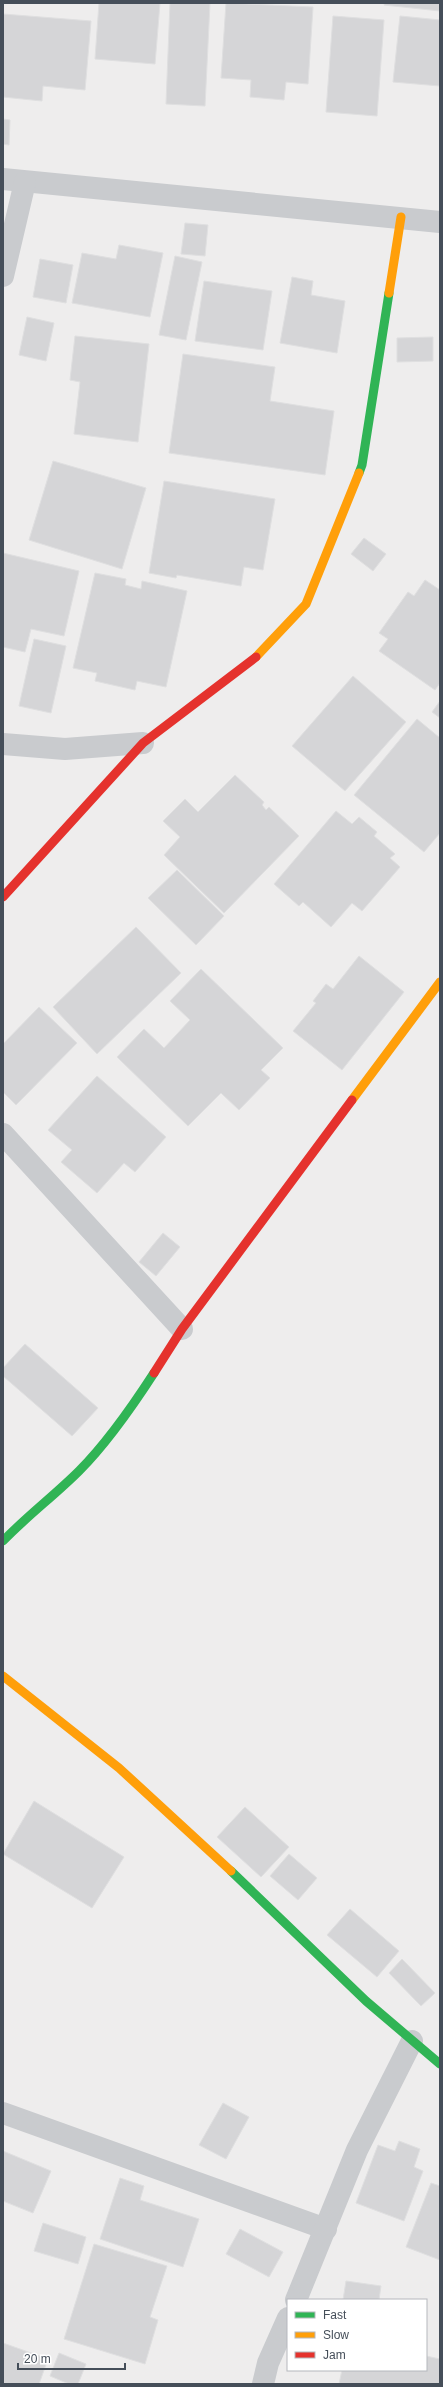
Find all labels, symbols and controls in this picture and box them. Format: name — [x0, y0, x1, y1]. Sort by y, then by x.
legend — [287, 2299, 427, 2371]
text: Fast — [323, 2308, 347, 2322]
text: Slow — [323, 2328, 349, 2342]
scale bar — [18, 2345, 125, 2371]
text: Jam — [323, 2348, 346, 2362]
text: 20 m — [24, 2352, 51, 2366]

